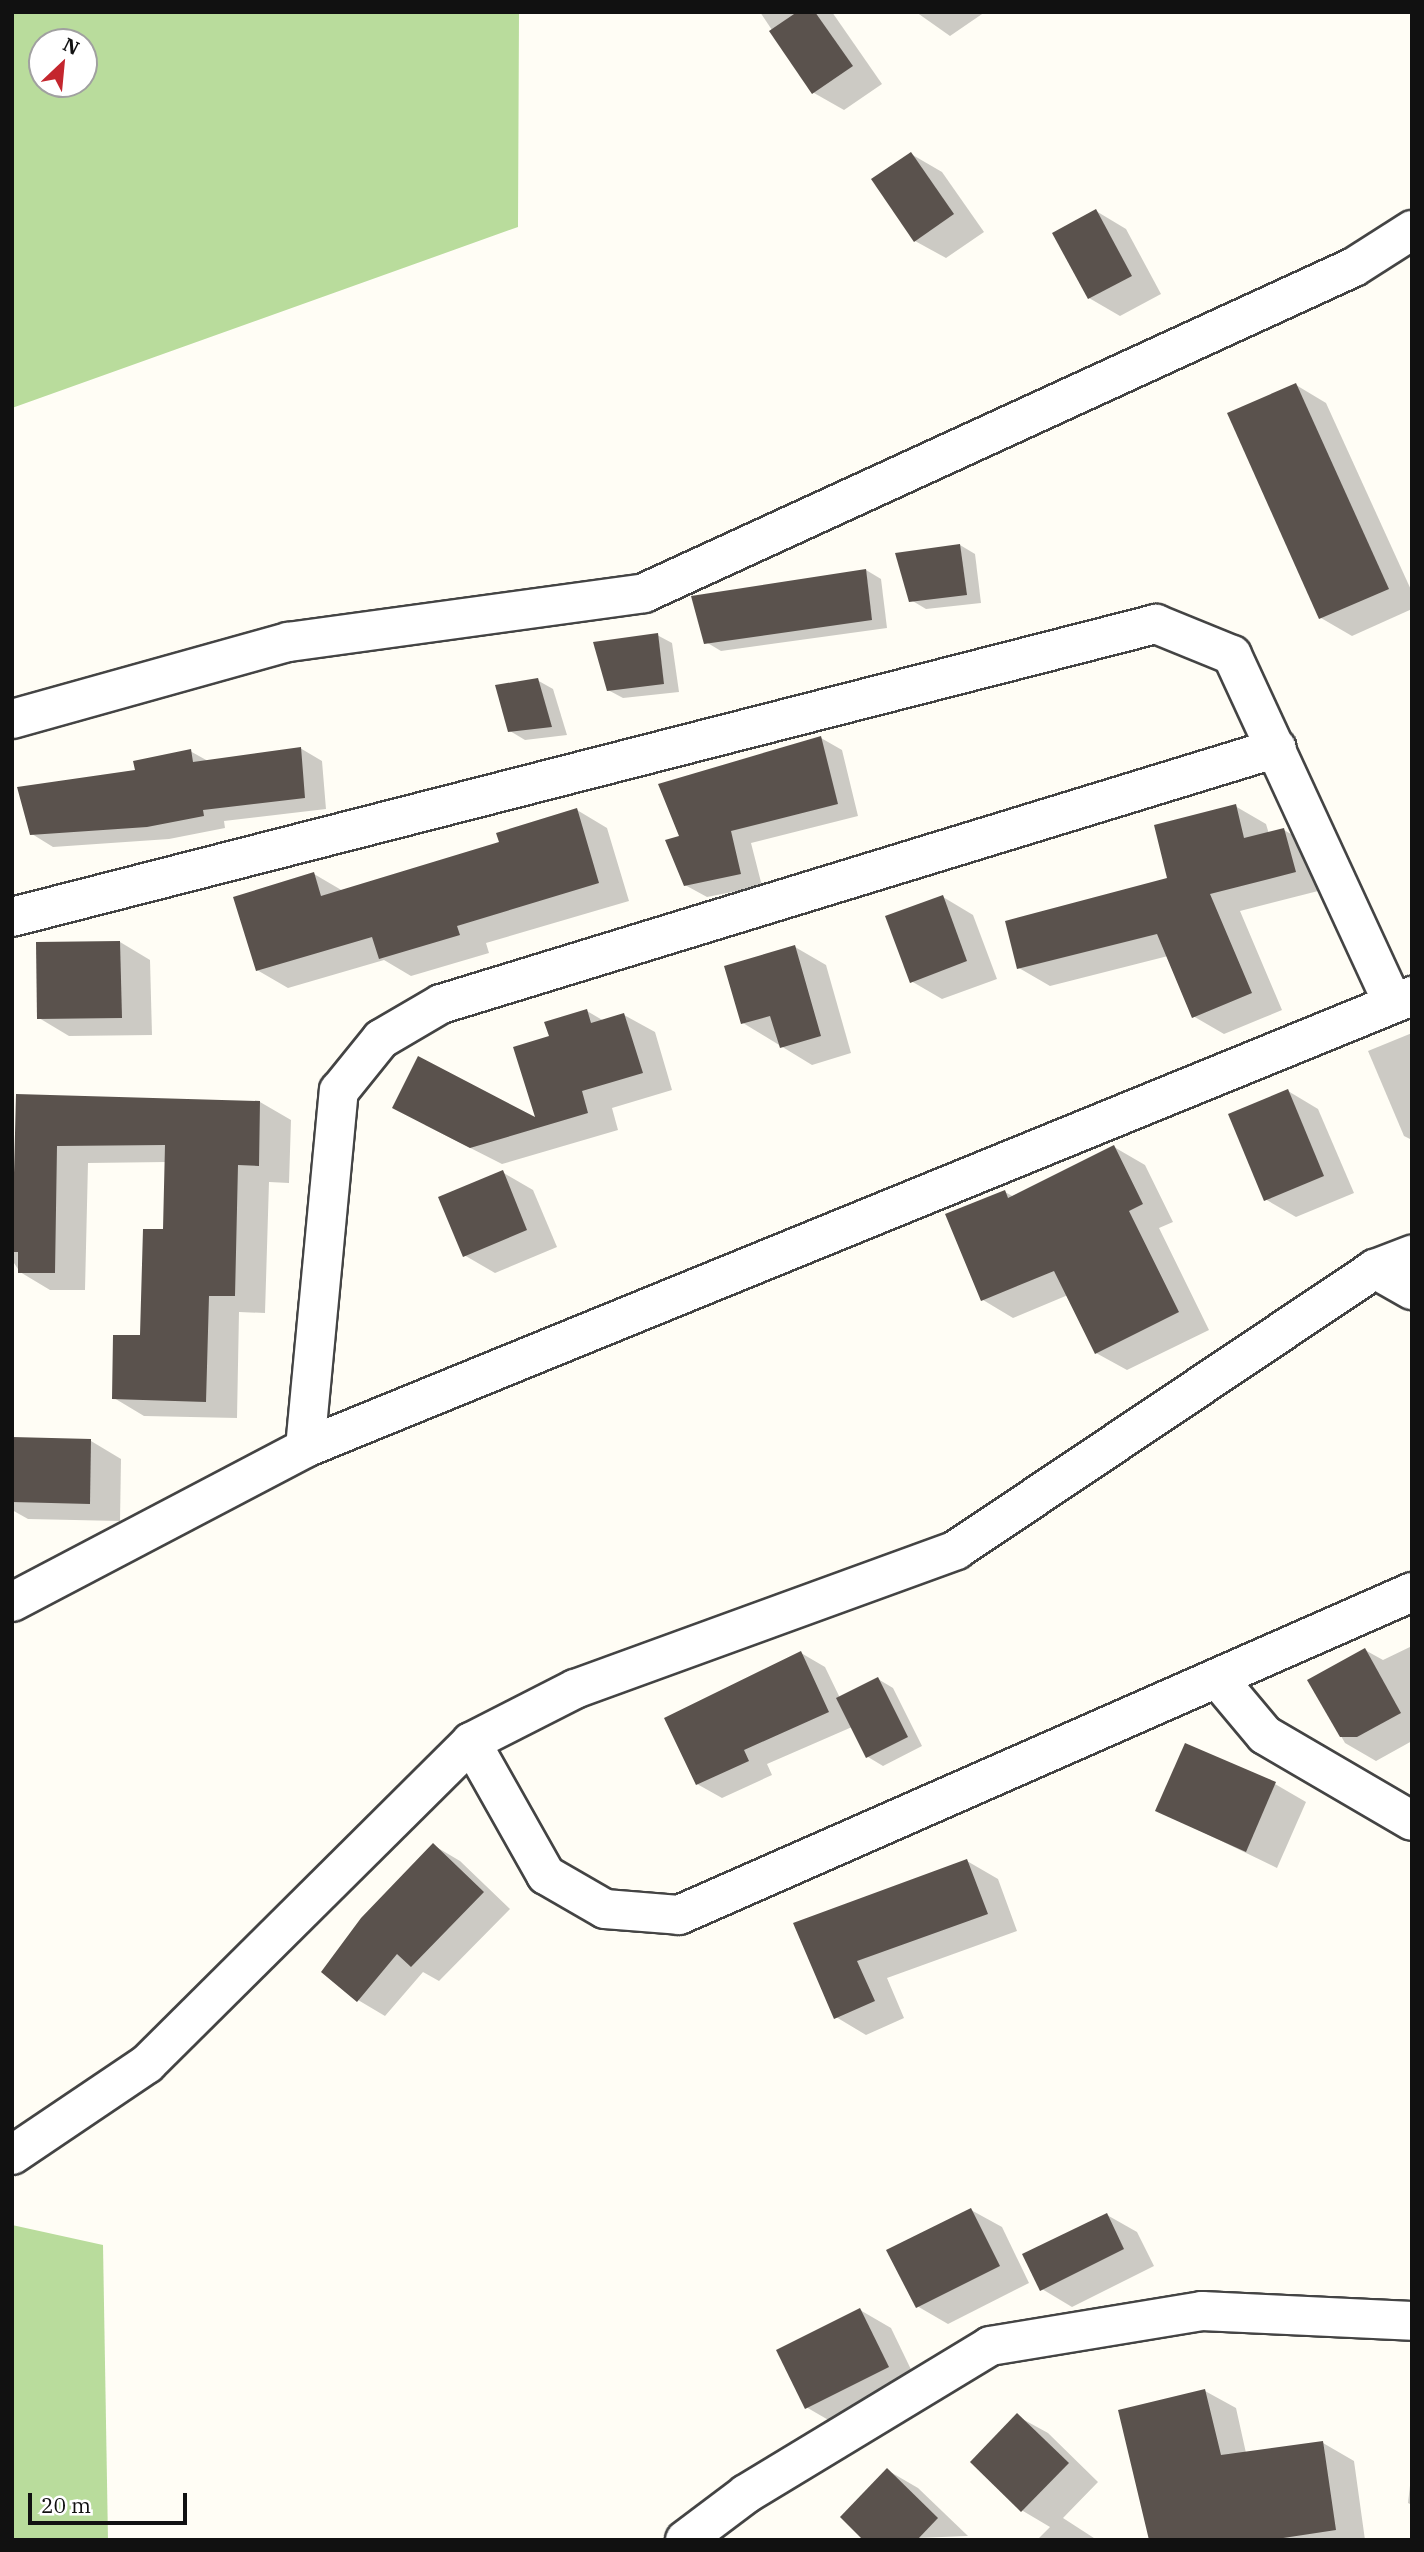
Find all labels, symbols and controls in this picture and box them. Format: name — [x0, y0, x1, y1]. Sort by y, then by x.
north arrow — [28, 28, 98, 98]
text: N — [59, 32, 83, 60]
scale bar — [32, 2478, 191, 2522]
text: 20 m — [41, 2491, 91, 2519]

